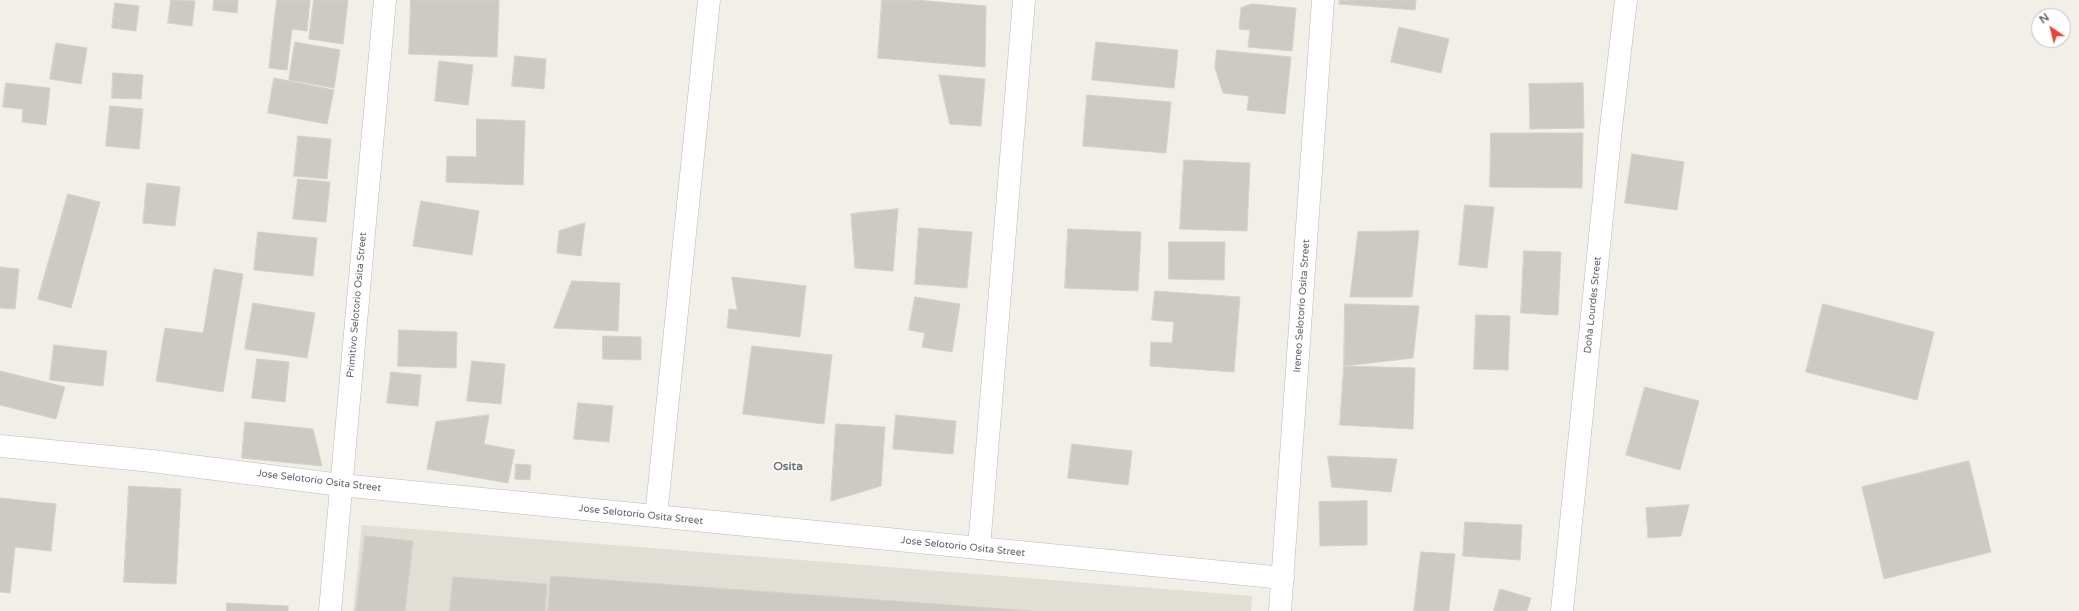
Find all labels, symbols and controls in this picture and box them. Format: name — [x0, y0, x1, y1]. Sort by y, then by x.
north arrow — [2031, 8, 2071, 48]
text: N — [2037, 11, 2052, 26]
street label: Primitivo Selotorio Osita Street — [345, 232, 369, 378]
street label: Ireneo Selotorio Osita Street — [1291, 239, 1313, 373]
street label: Doña Lourdes Street — [1582, 256, 1604, 354]
district label: Osita — [773, 460, 803, 474]
street label: Jose Selotorio Osita Street — [256, 467, 382, 495]
street label: Jose Selotorio Osita Street — [578, 503, 704, 527]
street label: Jose Selotorio Osita Street — [900, 535, 1026, 559]

